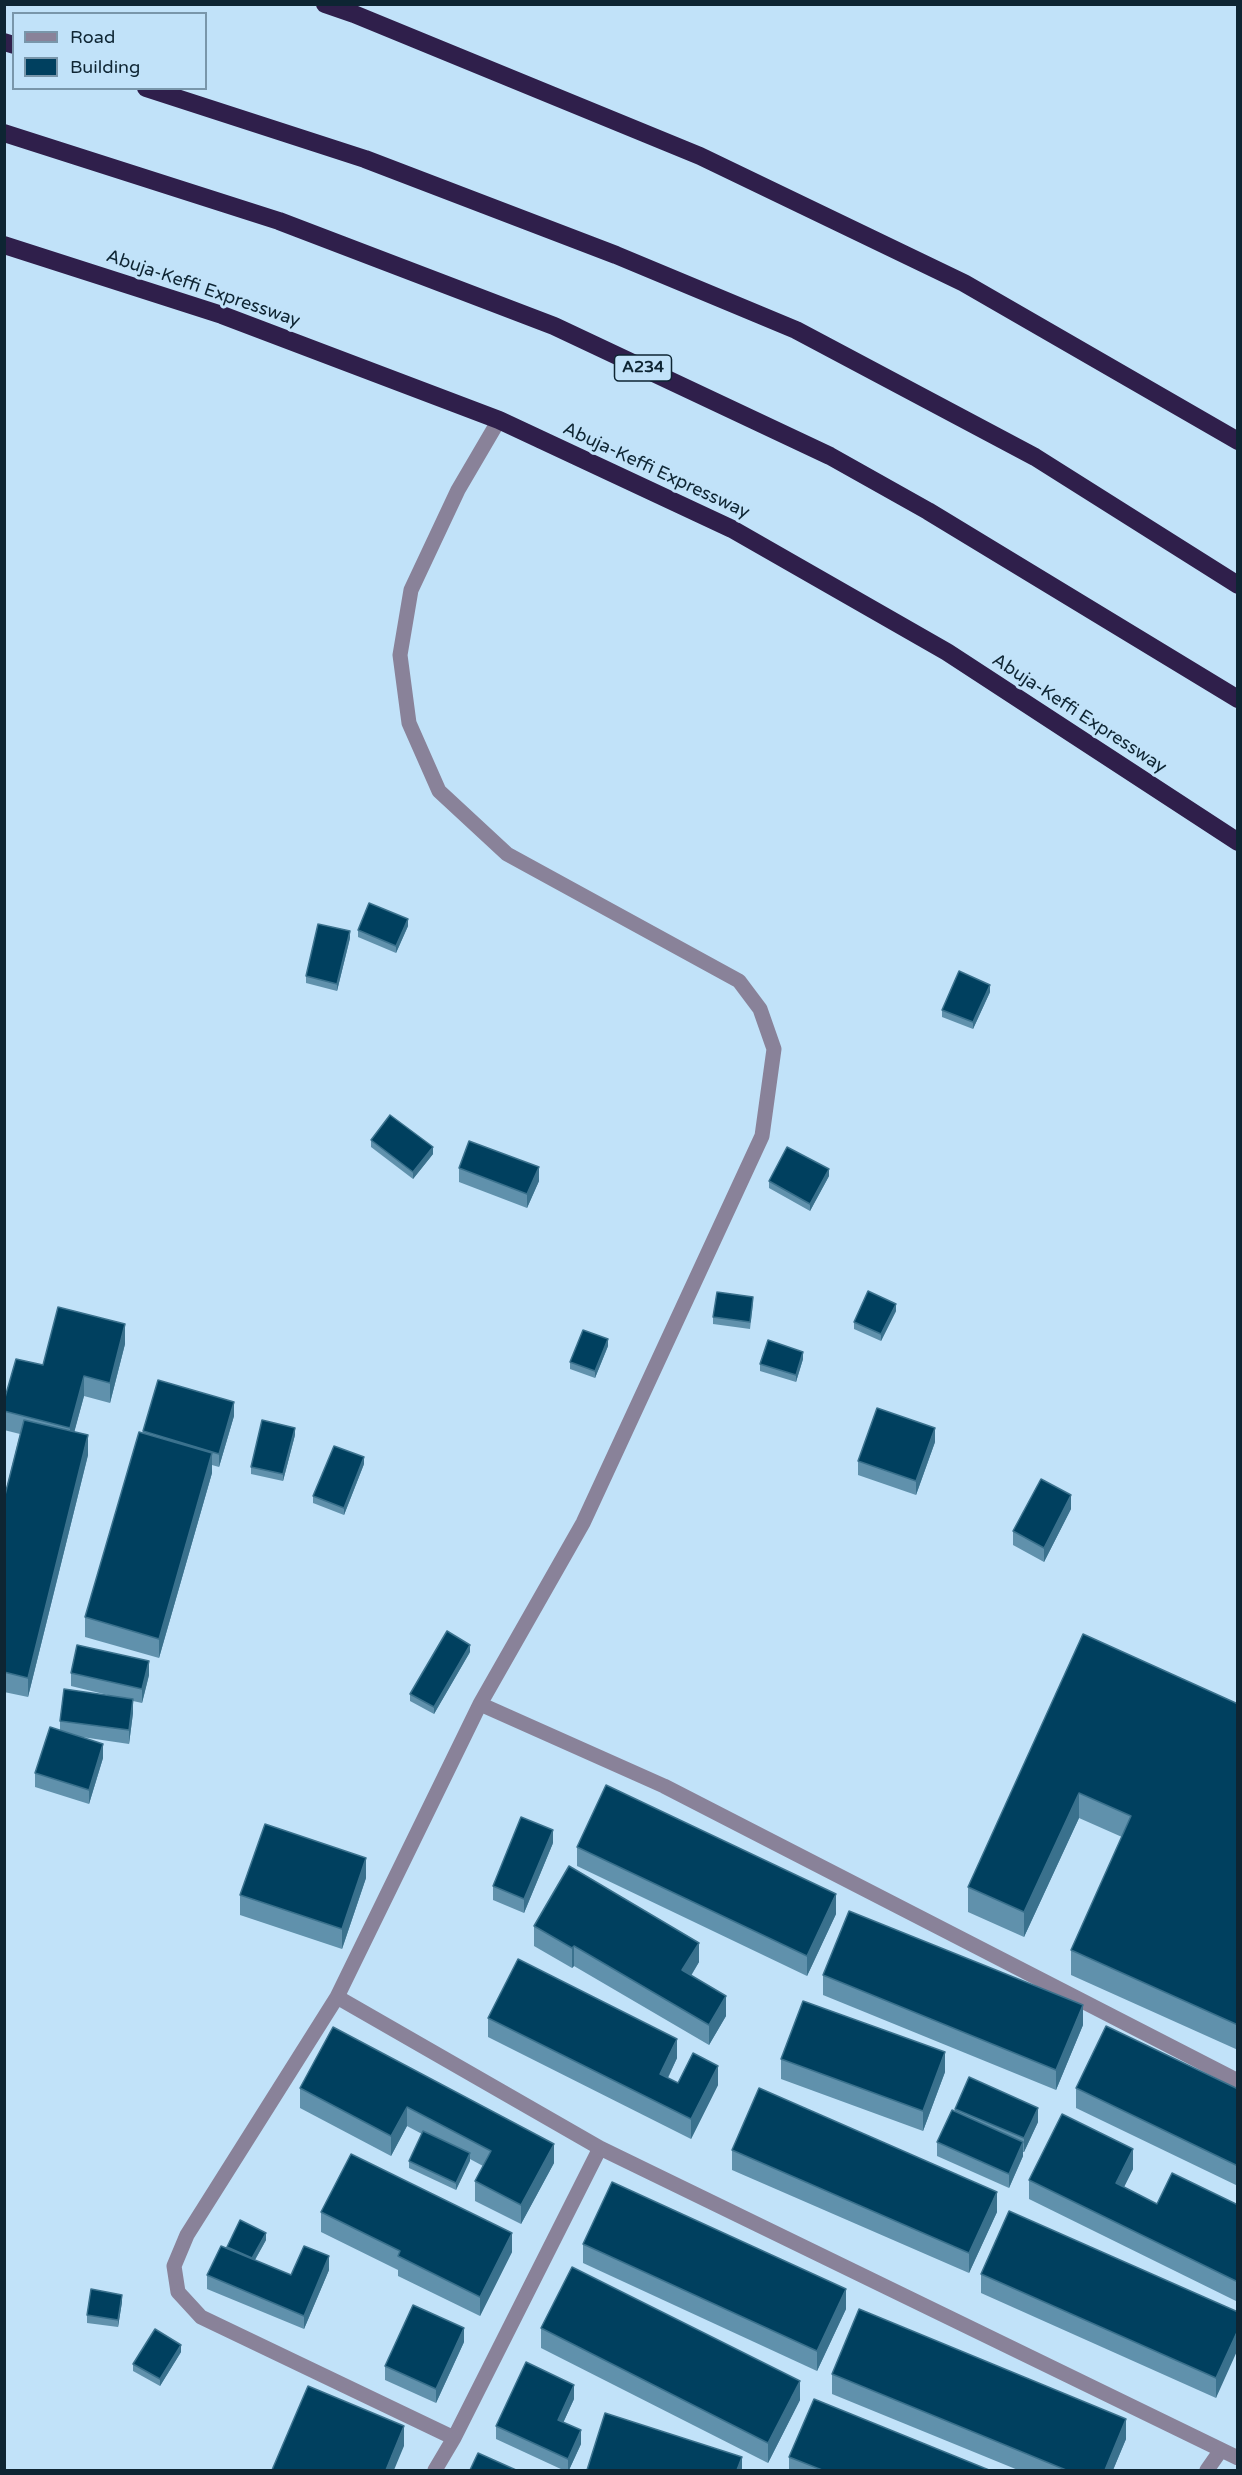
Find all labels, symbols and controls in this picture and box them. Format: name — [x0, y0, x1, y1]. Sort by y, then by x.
legend — [12, 12, 207, 90]
text: Road — [70, 26, 115, 48]
text: Building — [70, 56, 140, 78]
street label: Abuja-Keffi Expressway — [103, 246, 303, 332]
road number: A234 — [614, 355, 672, 381]
street label: Abuja-Keffi Expressway — [559, 418, 753, 524]
street label: Abuja-Keffi Expressway — [988, 650, 1170, 778]

